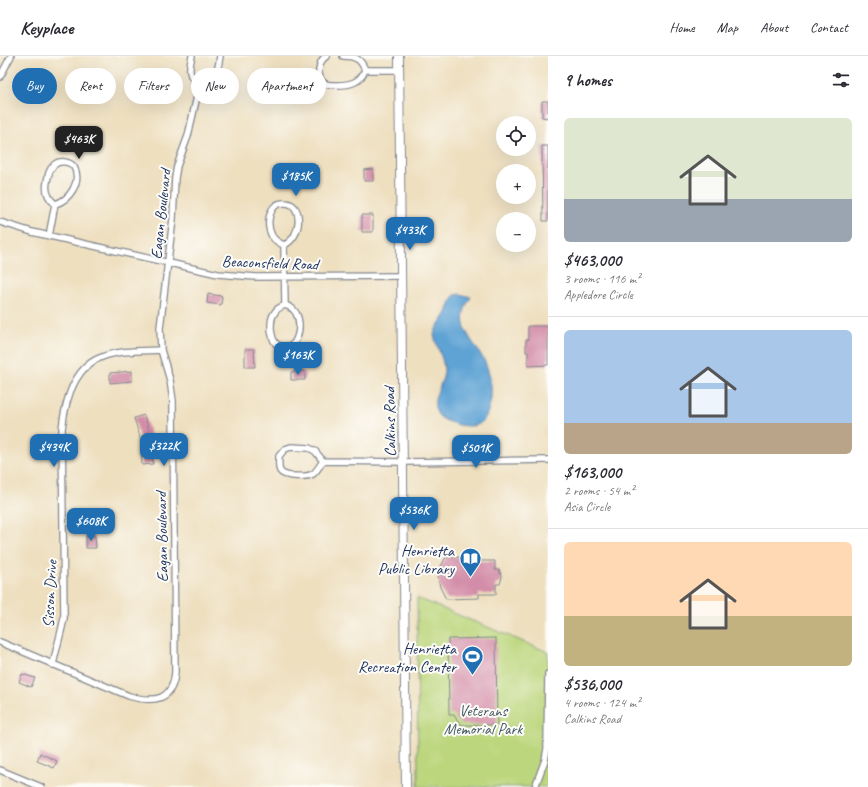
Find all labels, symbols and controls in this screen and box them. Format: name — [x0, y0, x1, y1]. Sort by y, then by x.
text: Keyplace — [20, 16, 73, 40]
text: Home — [669, 19, 695, 36]
text: Map — [717, 19, 738, 36]
text: About — [760, 19, 788, 36]
text: Contact — [810, 19, 848, 36]
chip: Buy — [12, 68, 57, 104]
chip: Rent — [65, 68, 116, 104]
chip: Filters — [124, 68, 183, 104]
chip: New — [191, 68, 239, 104]
chip: Apartment — [247, 68, 326, 104]
icon: filters — [830, 69, 852, 91]
text: 9 homes — [564, 70, 612, 91]
map controls — [496, 116, 536, 252]
button: locate — [496, 116, 536, 156]
pin: $463K — [51, 126, 107, 160]
text: $463K — [64, 131, 94, 147]
icon: home — [672, 144, 744, 216]
pin: $185K — [268, 163, 324, 197]
button: + — [496, 164, 536, 204]
street label: Eagan Boulevard — [146, 165, 176, 260]
text: $185K — [281, 168, 311, 184]
button: − — [496, 212, 536, 252]
pin: $433K — [382, 217, 438, 251]
text: $433K — [395, 222, 425, 238]
text: $463,000 — [564, 250, 621, 271]
street label: Beaconsfield Road — [221, 251, 321, 275]
text: 3 rooms · 116 m² — [564, 271, 640, 287]
text: Appledore Circle — [564, 287, 633, 303]
pin: $163K — [270, 342, 326, 376]
text: $163K — [283, 347, 313, 363]
icon: home — [672, 356, 744, 428]
street label: Calkins Road — [379, 384, 401, 457]
pin: $322K — [136, 433, 192, 467]
pin: $434K — [26, 434, 82, 468]
pin: $501K — [448, 435, 504, 469]
text: $322K — [149, 438, 179, 454]
text: $434K — [39, 439, 69, 455]
text: $501K — [461, 440, 491, 456]
text: $163,000 — [564, 462, 621, 483]
text: 2 rooms · 54 m² — [564, 483, 634, 499]
street label: Eagan Boulevard — [151, 489, 173, 582]
pin: $536K — [386, 497, 442, 531]
text: Asia Circle — [564, 499, 610, 515]
text: $536K — [399, 502, 429, 518]
pin: $608K — [63, 508, 119, 542]
text: $608K — [76, 513, 106, 529]
place label: Henrietta Public Library — [378, 541, 456, 579]
library icon: Henrietta Public Library — [457, 546, 483, 579]
street label: Sisson Drive — [38, 558, 62, 628]
icon: home — [672, 568, 744, 640]
place label: Henrietta Recreation Center — [358, 639, 458, 677]
sports icon: Henrietta Recreation Center — [459, 644, 485, 677]
text: $536,000 — [564, 674, 621, 695]
text: 4 rooms · 124 m² — [564, 695, 640, 711]
park label: Veterans Memorial Park — [444, 701, 523, 739]
text: Calkins Road — [564, 711, 621, 727]

